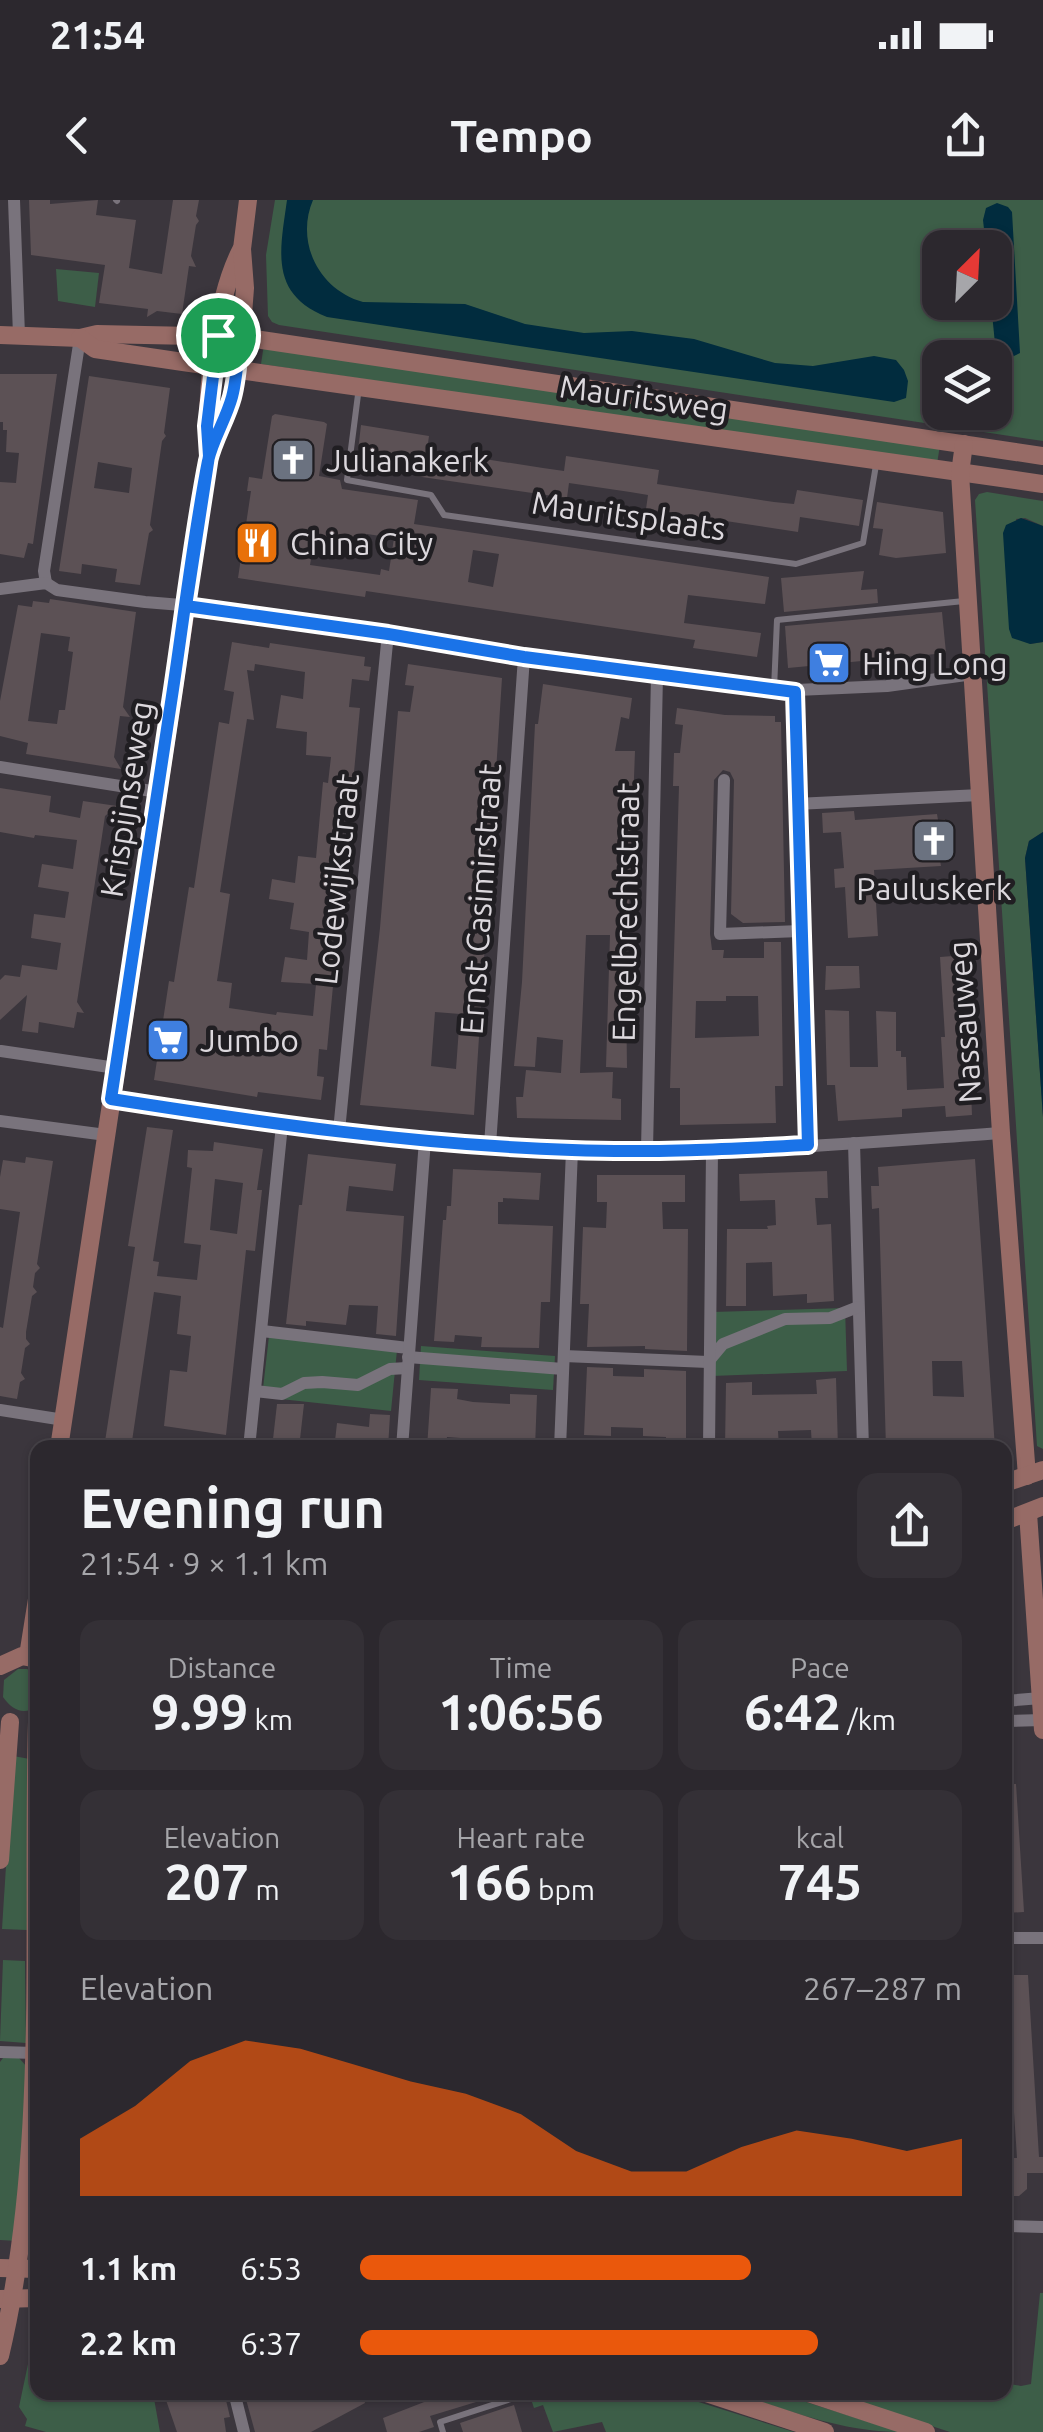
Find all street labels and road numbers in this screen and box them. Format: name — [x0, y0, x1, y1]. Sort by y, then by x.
street label: Mauritsweg — [557, 367, 731, 427]
street label: Mauritsplaats — [530, 484, 728, 546]
street label: Krispijnseweg — [93, 698, 159, 900]
street label: Ernst Casimirstraat — [453, 762, 507, 1036]
street label: Lodewijkstraat — [307, 771, 365, 986]
street label: Engelbrechtstraat — [605, 782, 645, 1042]
street label: Nassauweg — [940, 940, 988, 1104]

